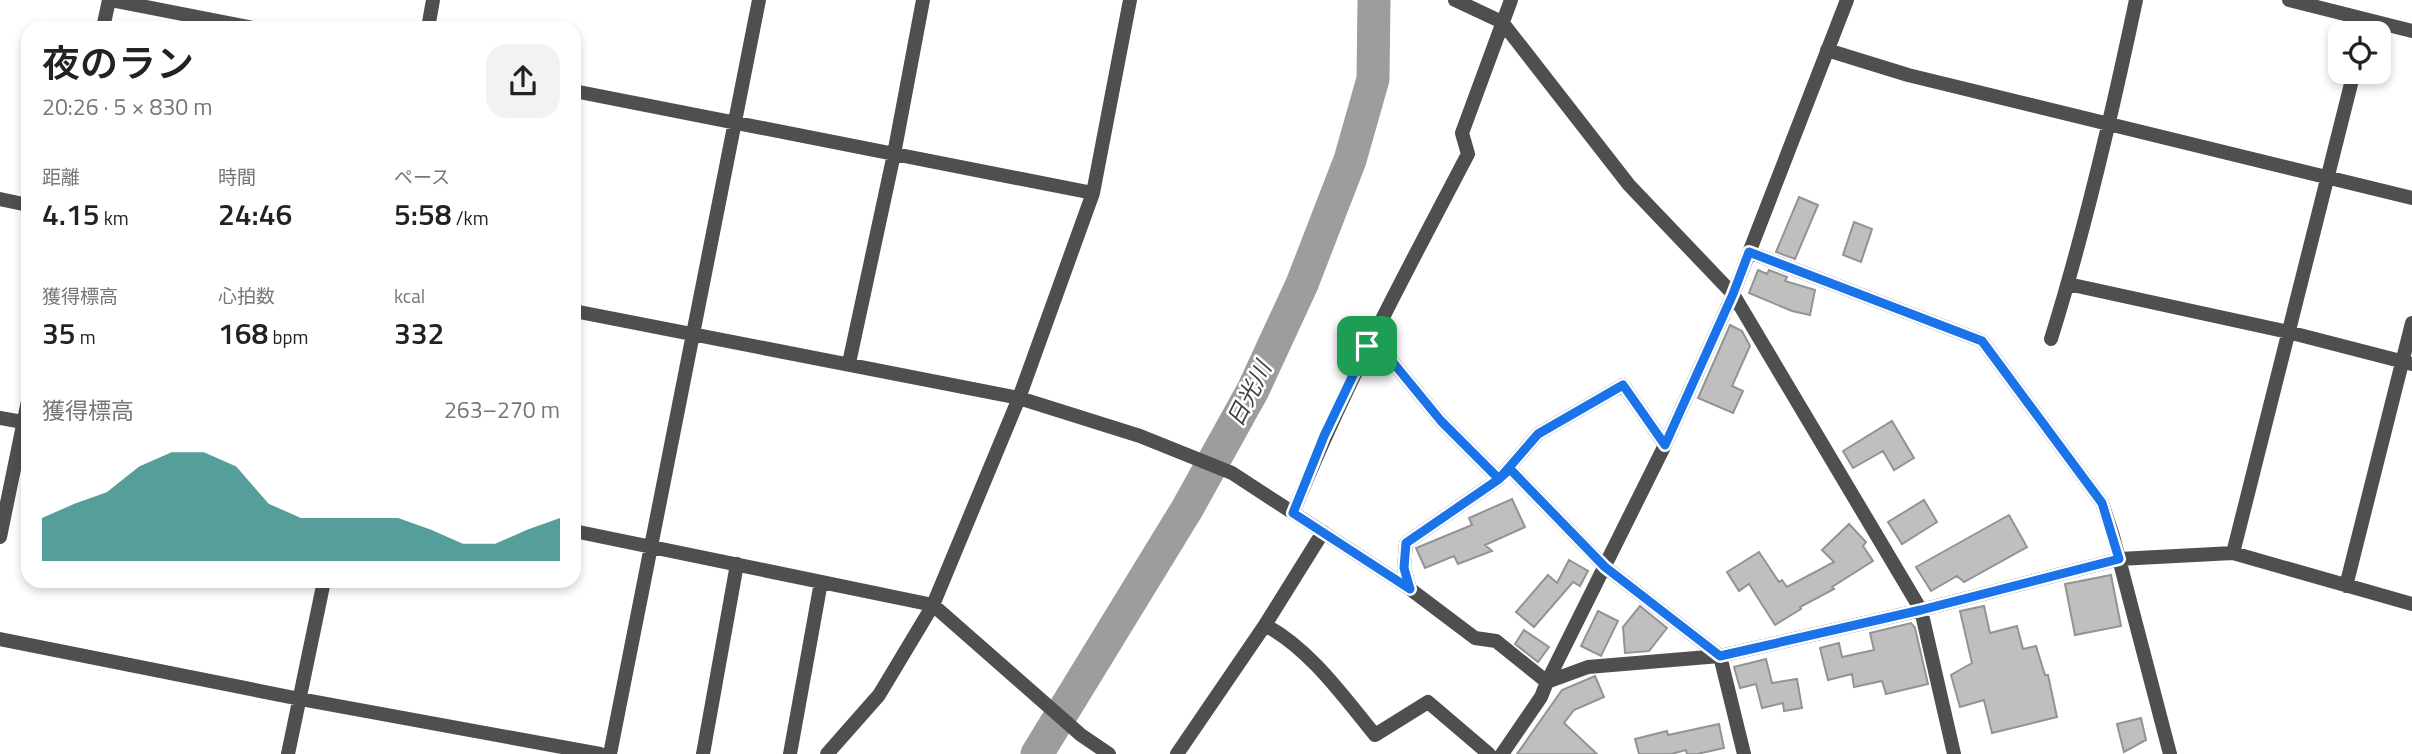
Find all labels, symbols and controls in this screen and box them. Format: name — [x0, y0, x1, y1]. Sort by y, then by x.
map controls — [2328, 21, 2391, 84]
button: locate — [2328, 21, 2391, 84]
text: 夜のラン — [42, 34, 194, 92]
button: share — [486, 44, 560, 118]
text: 20:26 · 5 × 830 m — [42, 89, 212, 124]
text: 距離 — [42, 162, 80, 191]
text: 時間 — [218, 162, 256, 191]
text: ペース — [394, 162, 450, 191]
text: 4.15 — [42, 191, 100, 237]
text: 24:46 — [218, 191, 292, 237]
text: 5:58 — [394, 191, 452, 237]
text: km — [100, 203, 129, 232]
text: /km — [452, 203, 489, 232]
text: 獲得標高 — [42, 281, 118, 310]
text: 心拍数 — [218, 281, 275, 310]
text: kcal — [394, 281, 425, 310]
text: 35 — [42, 310, 76, 356]
text: 168 — [218, 310, 268, 356]
text: 332 — [394, 310, 444, 356]
pin — [1337, 316, 1397, 376]
text: m — [76, 322, 96, 351]
text: bpm — [268, 322, 308, 351]
icon: arrive — [1348, 327, 1386, 365]
water label: 日光川 — [1217, 352, 1281, 432]
text: 263–270 m — [444, 392, 560, 427]
text: 獲得標高 — [42, 393, 134, 428]

